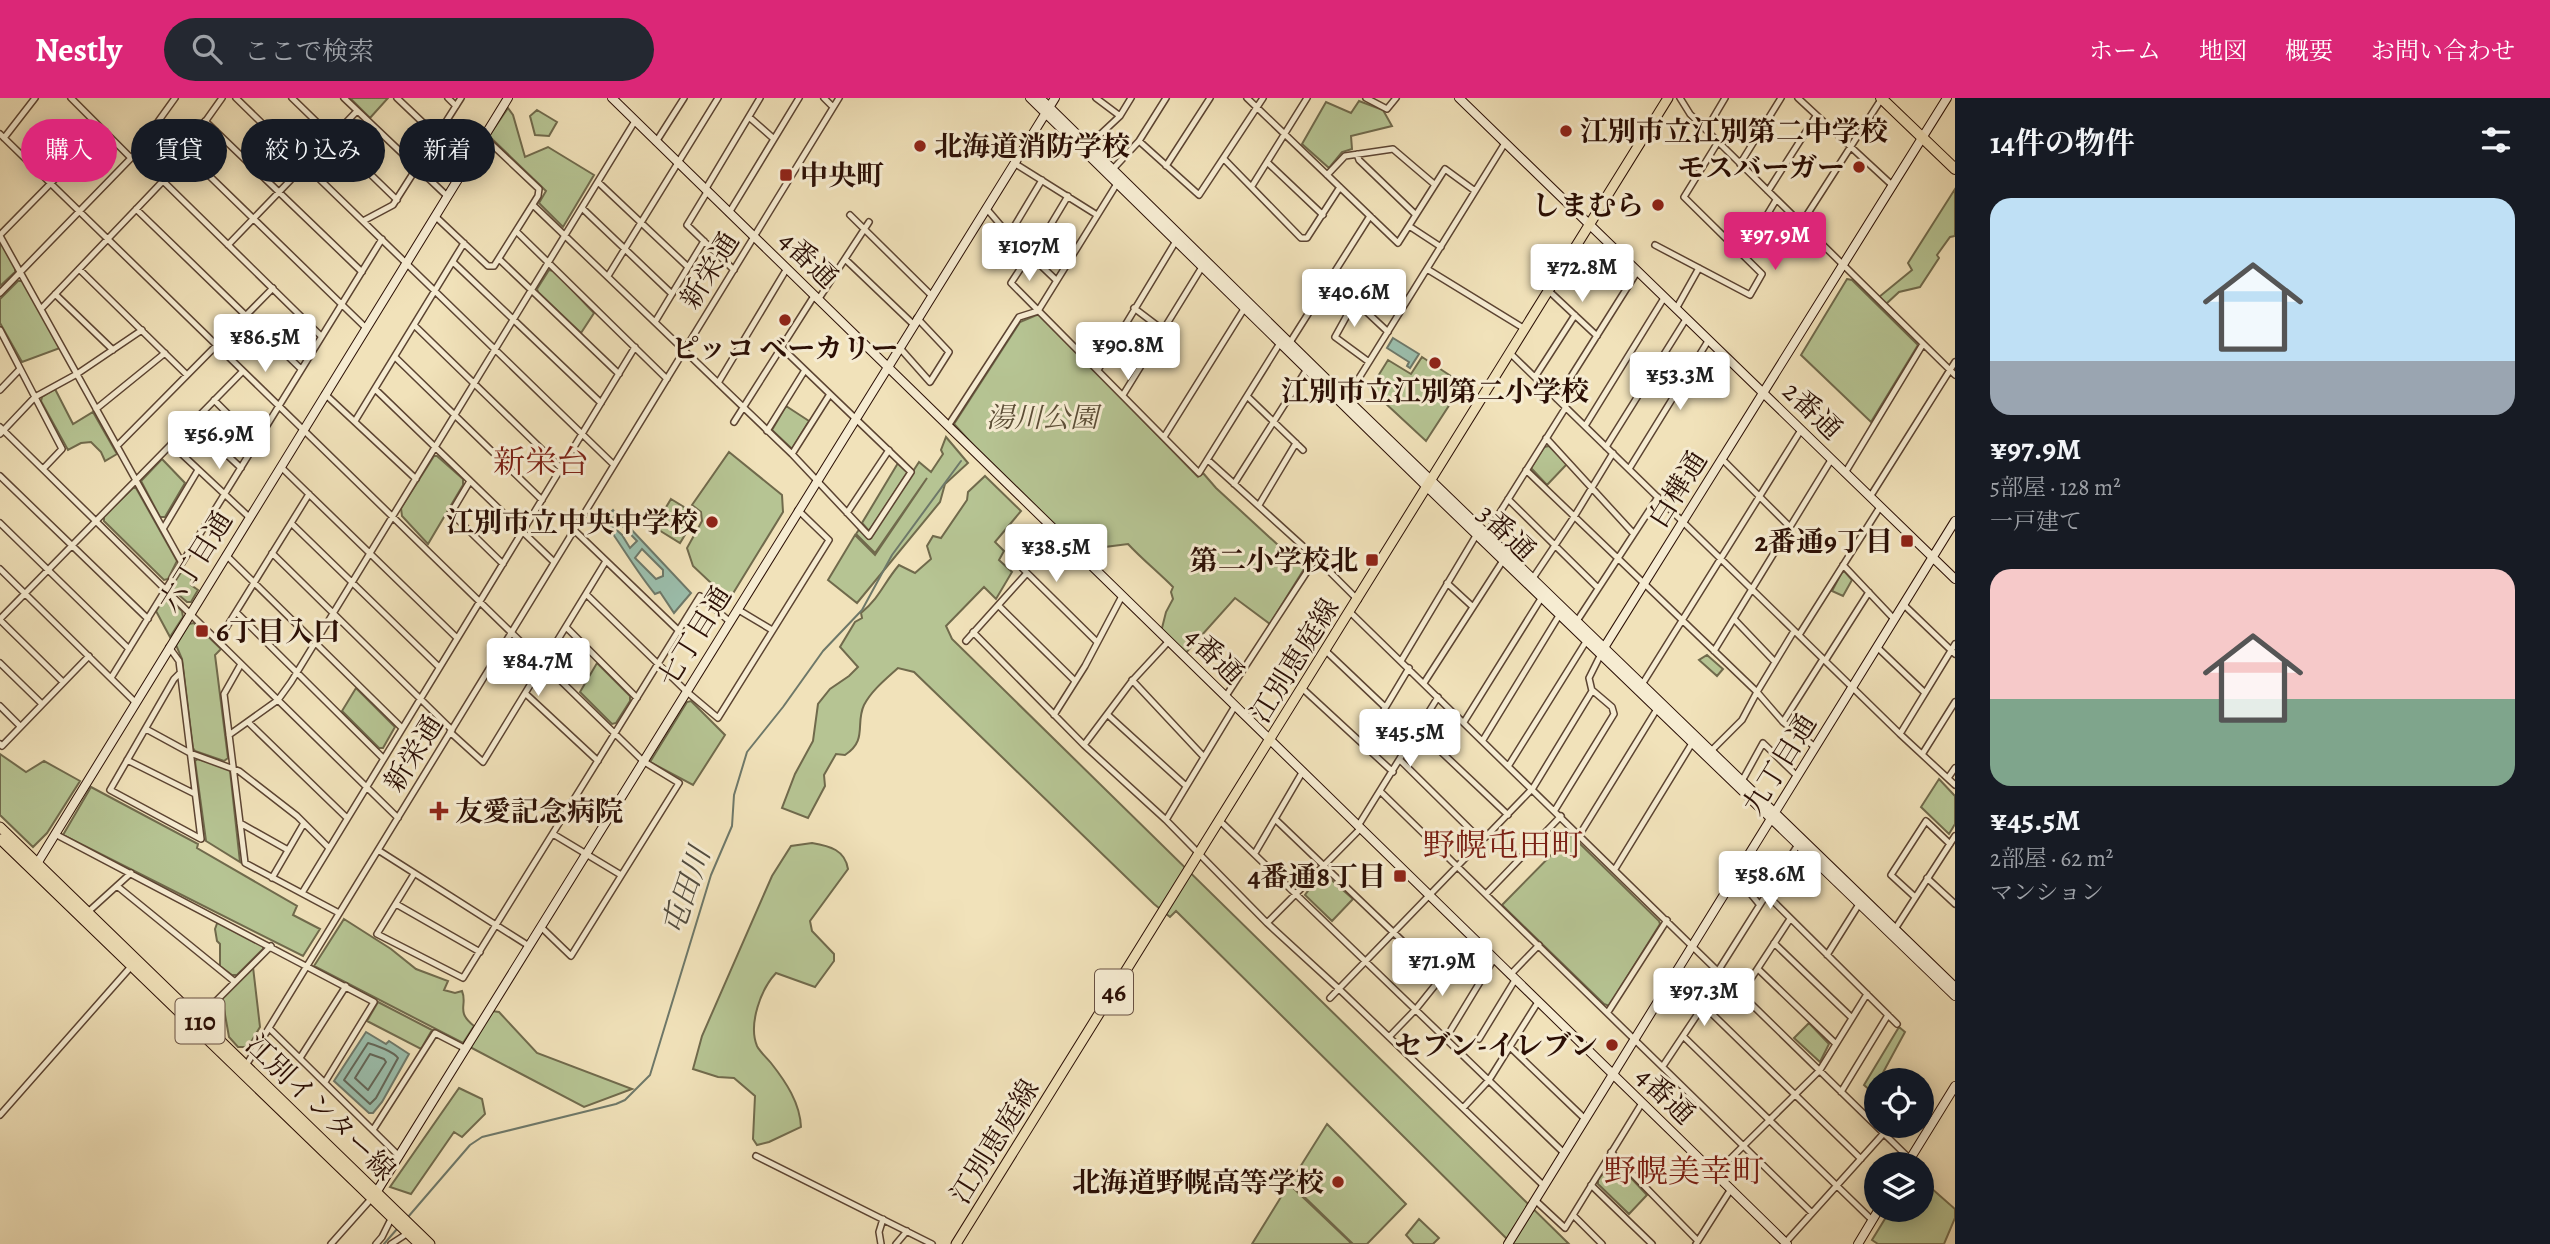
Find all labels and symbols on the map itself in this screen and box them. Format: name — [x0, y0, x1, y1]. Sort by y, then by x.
place label: 江別市立江別第二中学校 — [1580, 113, 1888, 151]
marker: 江別市立江別第二中学校 — [1558, 123, 1574, 139]
place label: 北海道消防学校 — [934, 128, 1130, 166]
marker: 北海道消防学校 — [912, 138, 928, 154]
place label: モスバーガー — [1678, 149, 1845, 187]
place label: 中央町 — [800, 157, 884, 195]
marker: モスバーガー — [1851, 159, 1867, 175]
marker: 中央町 — [778, 167, 794, 183]
place label: しまむら — [1532, 187, 1644, 225]
marker: しまむら — [1650, 197, 1666, 213]
pin: ¥97.9M — [1718, 212, 1832, 272]
street label: 4番通 — [770, 222, 846, 297]
pin: ¥107M — [980, 223, 1078, 283]
street label: 新栄通 — [671, 225, 748, 316]
pin: ¥72.8M — [1525, 244, 1639, 304]
pin: ¥40.6M — [1297, 270, 1411, 329]
marker: ピッコ ベーカリー — [777, 312, 793, 328]
pin: ¥86.5M — [208, 314, 322, 374]
pin: ¥90.8M — [1071, 322, 1185, 382]
place label: ピッコ ベーカリー — [671, 330, 899, 368]
pin: ¥53.3M — [1623, 352, 1737, 412]
marker: 江別市立江別第二小学校 — [1427, 355, 1443, 371]
place label: 江別市立江別第二小学校 — [1281, 373, 1589, 411]
street label: 2番通 — [1774, 373, 1850, 448]
park label: 湯川公園 — [986, 399, 1102, 437]
pin: ¥56.9M — [162, 412, 276, 471]
district label: 新栄台 — [493, 440, 589, 484]
street label: 白樺通 — [1639, 444, 1716, 535]
street label: 3番通 — [1469, 496, 1544, 570]
street label: 六丁目通 — [150, 504, 242, 619]
place label: 江別市立中央中学校 — [446, 504, 698, 542]
marker: 江別市立中央中学校 — [704, 514, 720, 530]
place label: 2番通9丁目 — [1755, 523, 1893, 561]
pin: ¥38.5M — [999, 524, 1113, 584]
marker: 2番通9丁目 — [1899, 533, 1915, 549]
place label: 第二小学校北 — [1190, 542, 1358, 580]
marker: 第二小学校北 — [1364, 552, 1380, 568]
street label: 七丁目通 — [649, 579, 741, 694]
street label: 江別恵庭線 — [1242, 591, 1348, 730]
place label: 6丁目入口 — [216, 613, 341, 651]
street label: 4番通 — [1176, 618, 1252, 693]
marker: 6丁目入口 — [194, 623, 210, 639]
pin: ¥84.7M — [481, 638, 595, 698]
street label: 九丁目通 — [1734, 707, 1826, 822]
street label: 新栄通 — [375, 708, 452, 799]
pin: ¥45.5M — [1353, 710, 1467, 769]
place label: 友愛記念病院 — [455, 793, 623, 831]
marker: 友愛記念病院 — [429, 801, 449, 821]
district label: 野幌屯田町 — [1423, 823, 1583, 867]
water label: 屯田川 — [652, 839, 721, 940]
pin: ¥58.6M — [1713, 852, 1827, 911]
place label: 4番通8丁目 — [1247, 858, 1386, 896]
marker: 4番通8丁目 — [1392, 868, 1408, 884]
pin: ¥71.9M — [1385, 939, 1499, 998]
pin: ¥97.3M — [1647, 968, 1761, 1028]
road number: 46 — [1095, 970, 1133, 1014]
road number: 110 — [176, 998, 224, 1044]
street label: 江別インター線 — [237, 1026, 404, 1189]
place label: セブン-イレブン — [1394, 1027, 1598, 1065]
marker: セブン-イレブン — [1604, 1037, 1620, 1053]
street label: 4番通 — [1627, 1058, 1703, 1133]
street label: 江別恵庭線 — [942, 1072, 1048, 1211]
district label: 野幌美幸町 — [1604, 1149, 1764, 1193]
place label: 北海道野幌高等学校 — [1072, 1164, 1324, 1202]
marker: 北海道野幌高等学校 — [1330, 1174, 1346, 1190]

